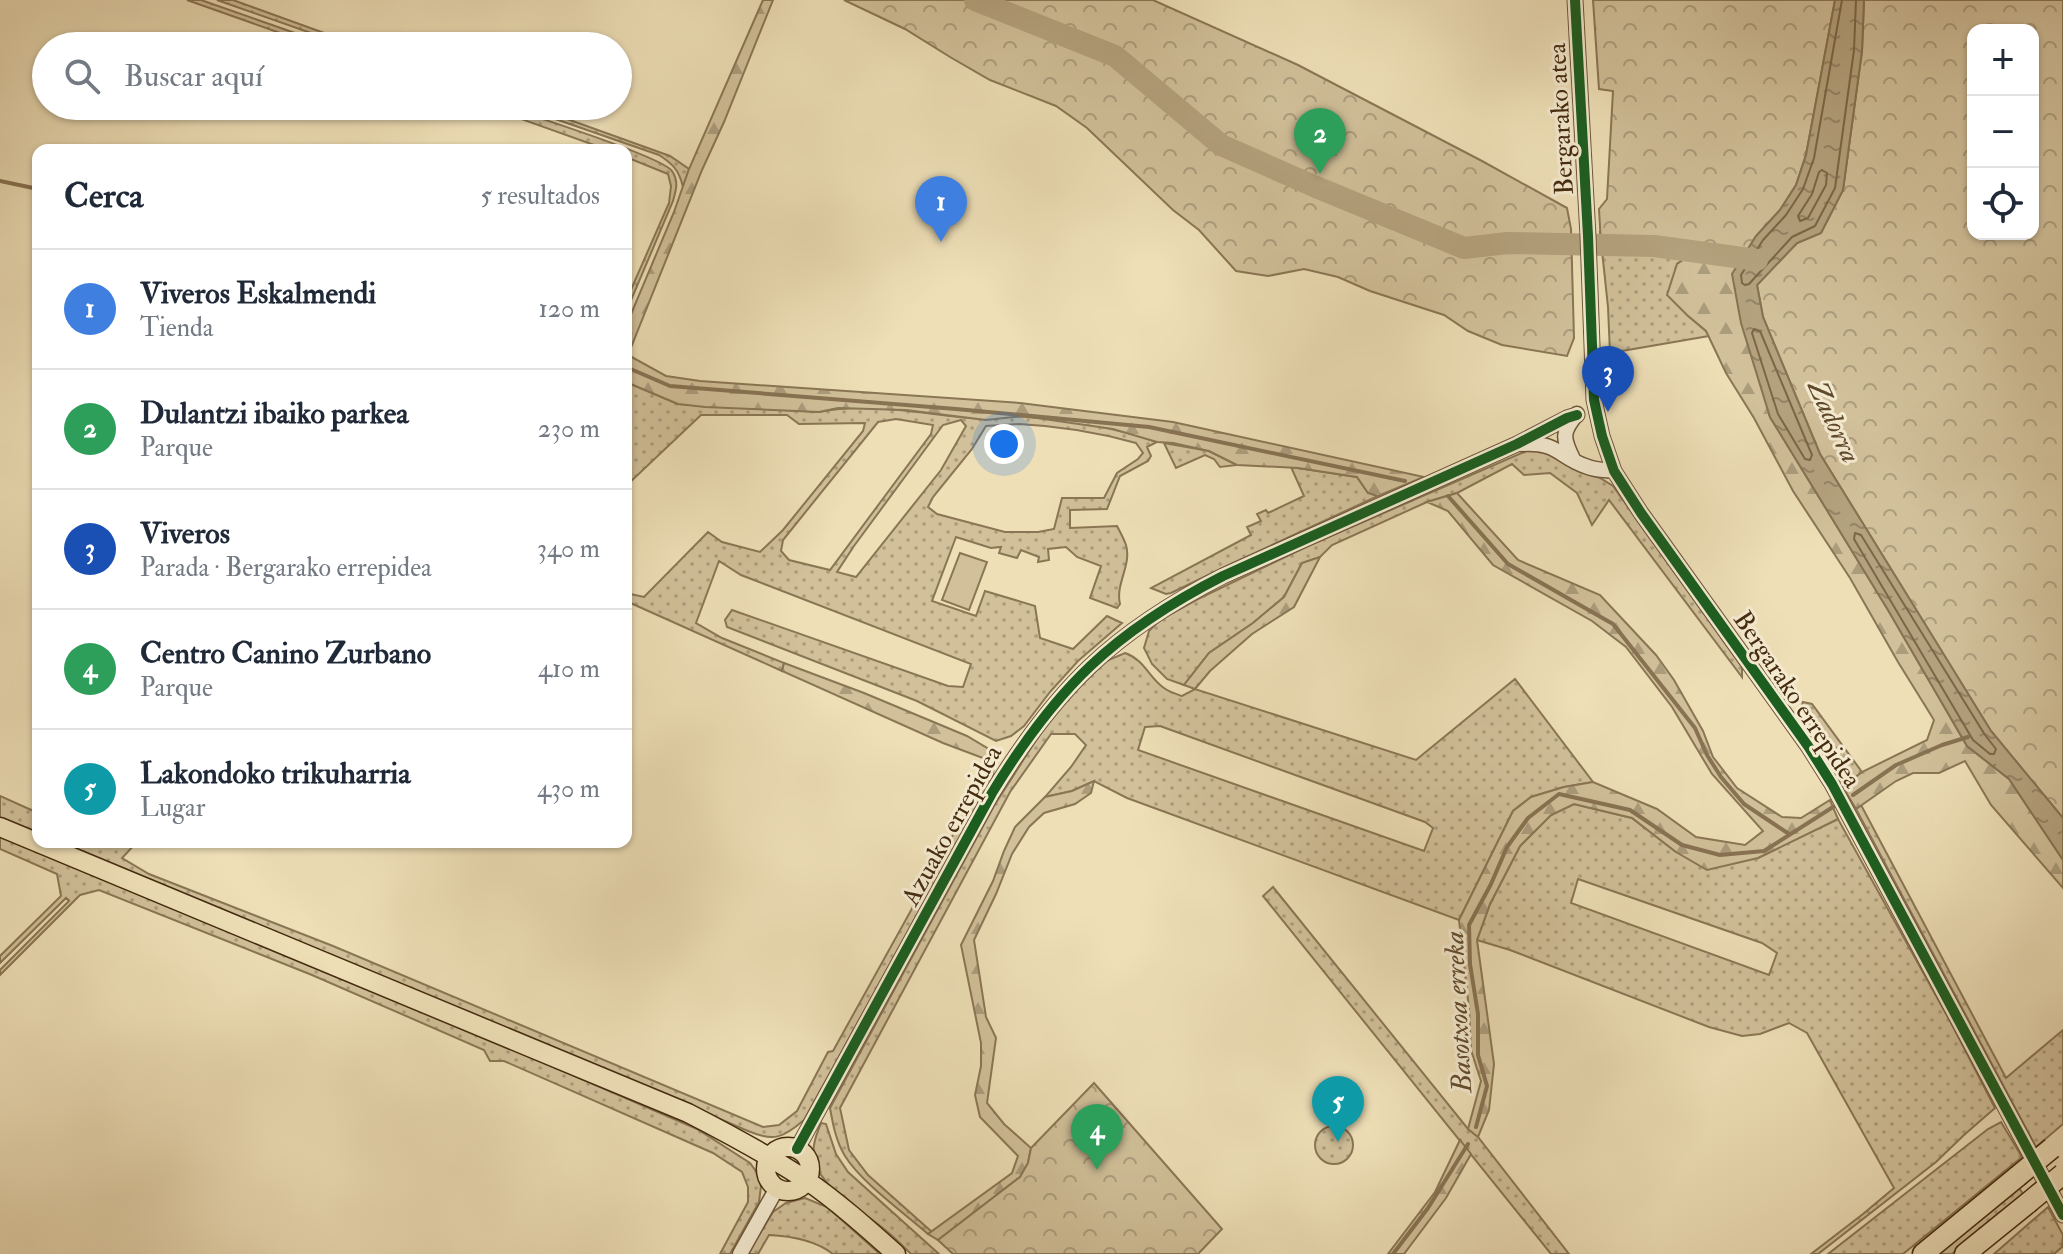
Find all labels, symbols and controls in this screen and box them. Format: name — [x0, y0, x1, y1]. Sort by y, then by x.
map controls — [1967, 24, 2039, 240]
button: + — [1967, 24, 2039, 96]
search box — [32, 32, 632, 120]
street label: Bergarako atea — [1541, 42, 1581, 196]
icon: search — [60, 54, 104, 98]
text: Buscar aquí — [124, 58, 263, 95]
button: − — [1967, 96, 2039, 168]
pin: 2 — [1294, 108, 1346, 174]
button: locate — [1967, 168, 2039, 240]
text: Cerca — [64, 175, 143, 218]
pin: 1 — [915, 176, 967, 242]
text: 5 resultados — [480, 180, 600, 212]
text: Viveros Eskalmendi — [140, 275, 376, 312]
text: 1 — [85, 293, 95, 325]
text: 120 m — [539, 293, 600, 325]
text: Tienda — [140, 312, 213, 344]
pin: 3 — [1582, 346, 1634, 412]
water label: Zadorra — [1798, 373, 1868, 469]
text: Dulantzi ibaiko parkea — [140, 395, 409, 432]
text: 2 — [83, 413, 97, 445]
text: 230 m — [538, 413, 600, 445]
your location — [984, 424, 1024, 464]
text: Parque — [140, 432, 213, 464]
text: Viveros — [140, 515, 230, 552]
text: 3 — [85, 533, 95, 565]
text: 340 m — [537, 533, 600, 565]
text: Parada · Bergarako errepidea — [140, 552, 432, 584]
street label: Bergarako errepidea — [1725, 605, 1868, 795]
text: Centro Canino Zurbano — [140, 635, 431, 672]
text: 4 — [83, 653, 97, 685]
text: 410 m — [538, 653, 600, 685]
text: Parque — [140, 672, 213, 704]
street label: Azuako errepidea — [894, 739, 1010, 913]
text: Lakondoko trikuharria — [140, 755, 411, 792]
text: 5 — [84, 773, 96, 805]
text: 430 m — [537, 773, 600, 805]
text: Lugar — [140, 792, 205, 824]
water label: Basotxoa erreka — [1437, 930, 1480, 1096]
pin: 5 — [1312, 1076, 1364, 1142]
pin: 4 — [1071, 1104, 1123, 1170]

